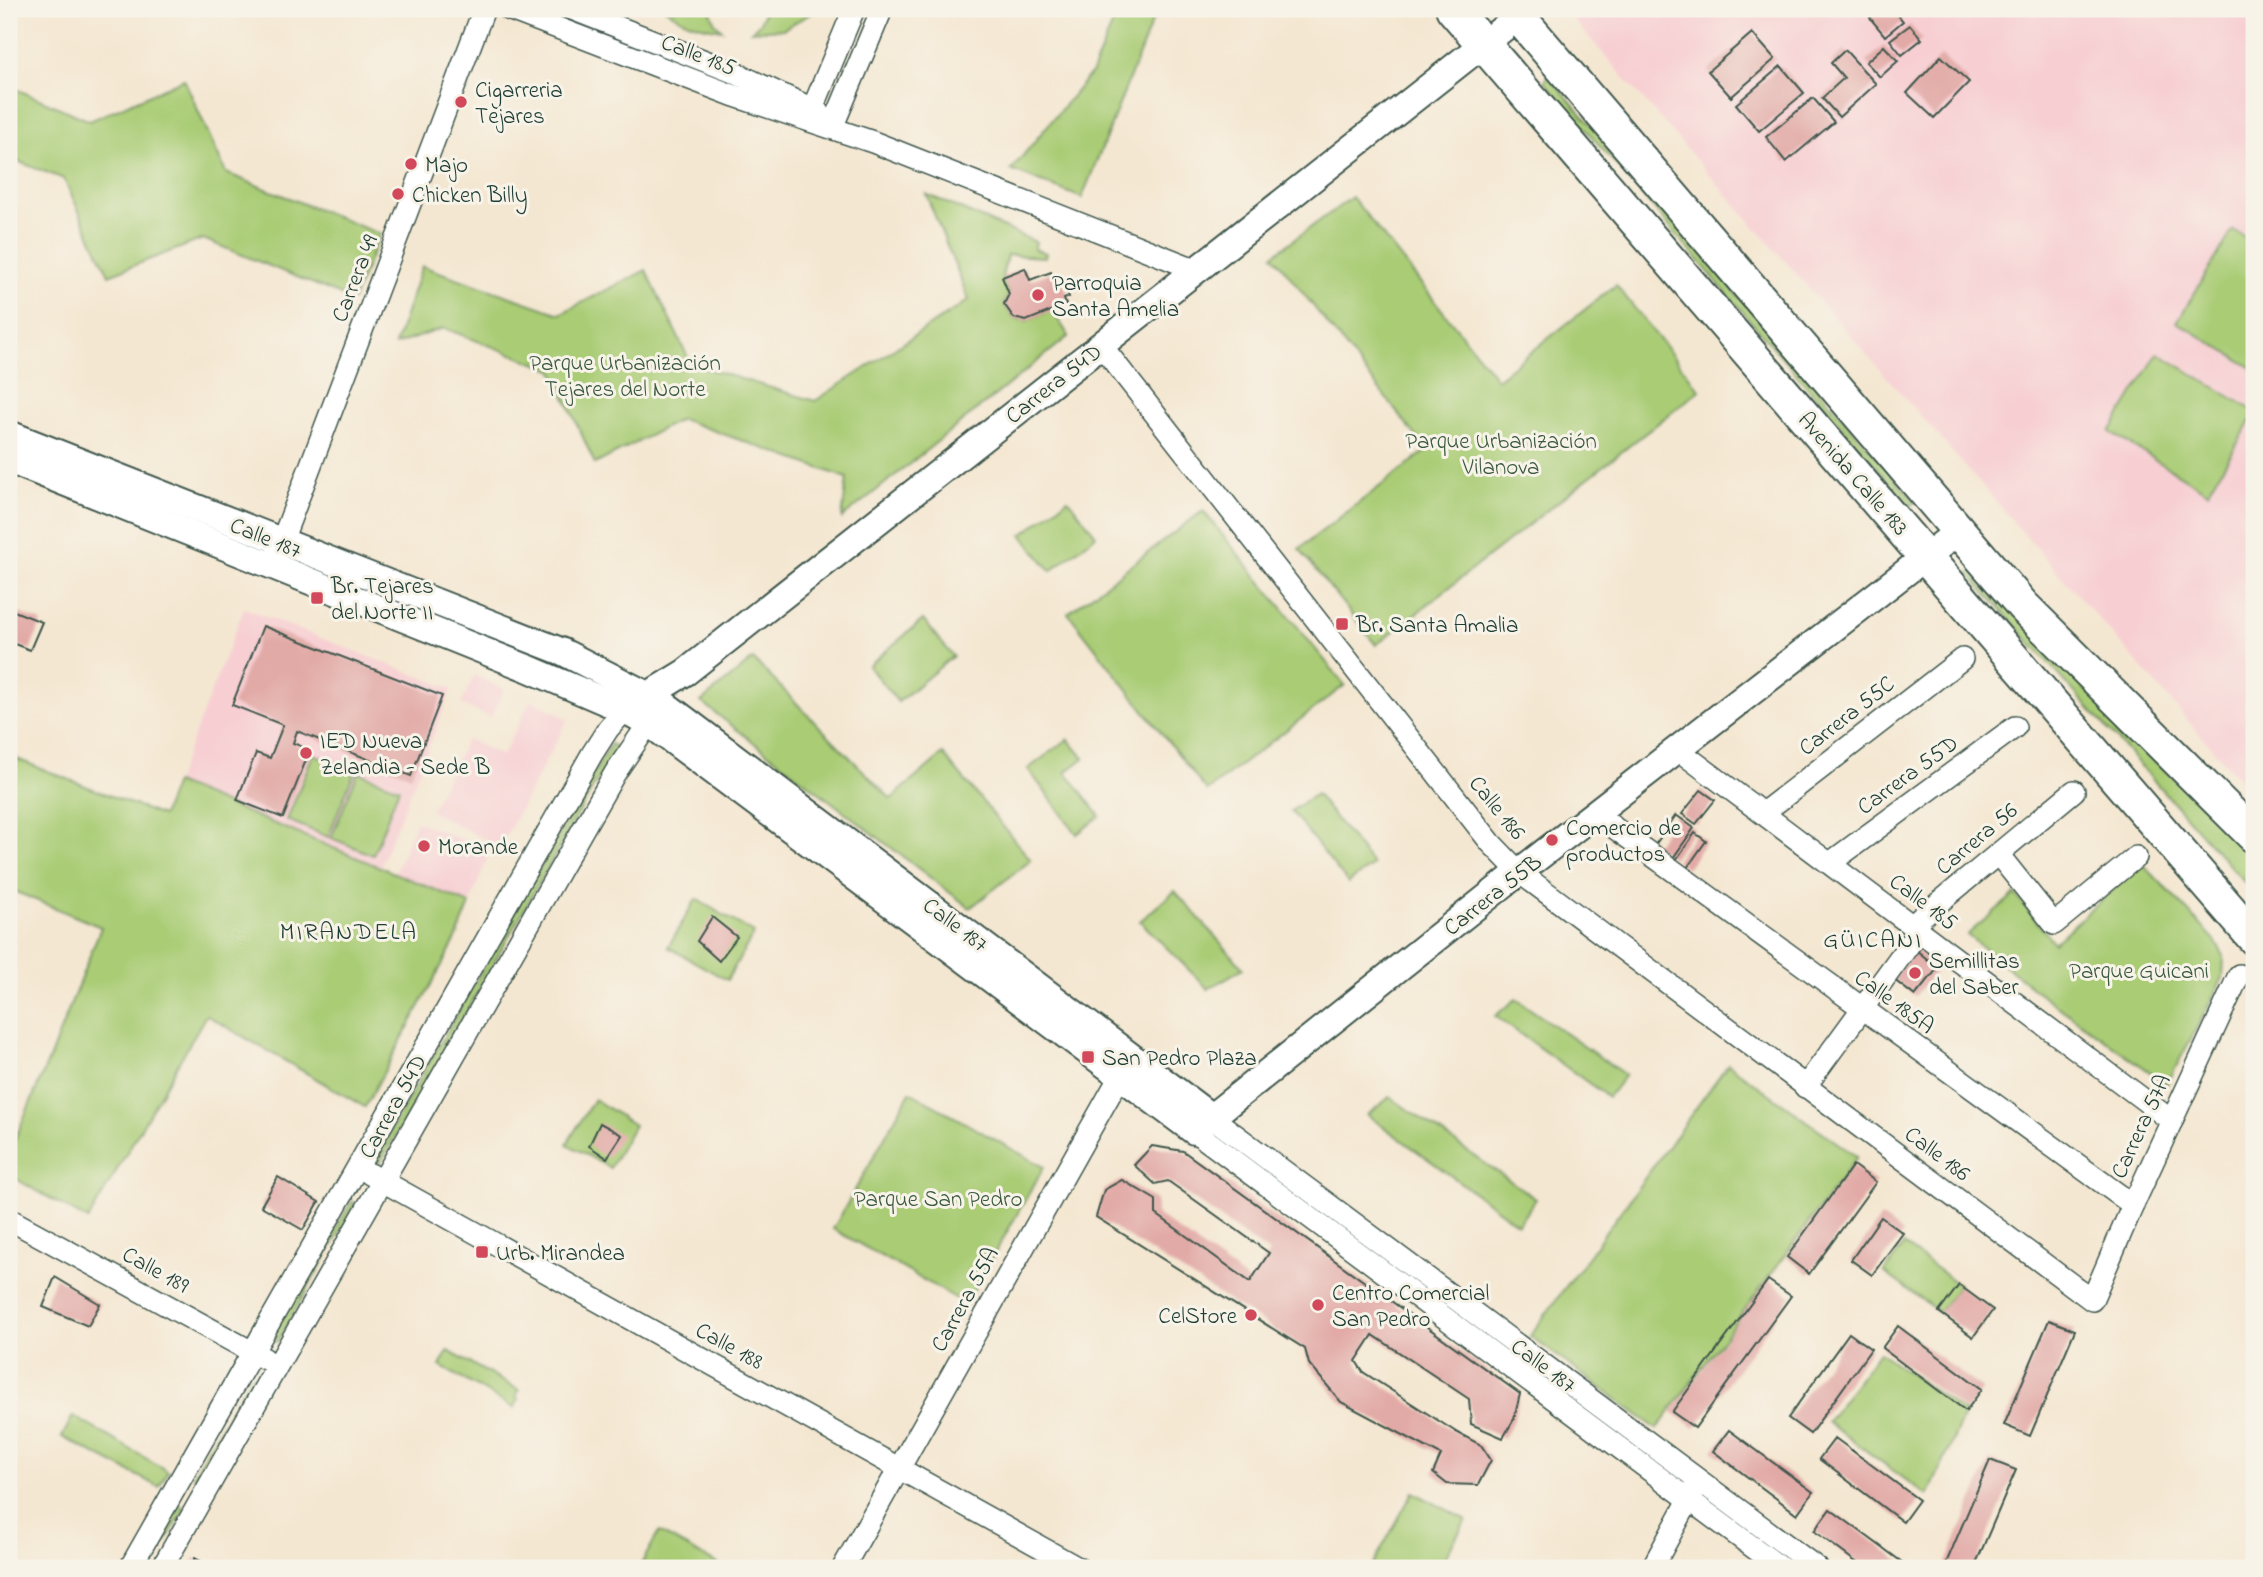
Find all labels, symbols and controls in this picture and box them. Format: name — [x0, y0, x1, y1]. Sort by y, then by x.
street label: Calle 185 — [656, 27, 740, 86]
place label: Cigarreria Tejares — [475, 75, 563, 134]
marker: Cigarreria Tejares — [453, 94, 469, 110]
place label: Majo — [425, 150, 468, 183]
marker: Majo — [403, 156, 419, 172]
place label: Chicken Billy — [412, 180, 528, 215]
marker: Chicken Billy — [390, 186, 406, 202]
street label: Carrera 49 — [325, 230, 388, 327]
place label: Parroquia Santa Amelia — [1052, 268, 1179, 327]
marker: Parroquia Santa Amelia — [1030, 287, 1046, 303]
street label: Carrera 54D — [999, 337, 1110, 433]
park label: Parque Urbanización Tejares del Norte — [529, 348, 721, 407]
street label: Avenida Calle 183 — [1789, 405, 1915, 544]
park label: Parque Urbanización Vilanova — [1405, 426, 1597, 485]
street label: Calle 187 — [224, 510, 306, 569]
place label: Br. Tejares del Norte II — [330, 571, 434, 630]
marker: Br. Tejares del Norte II — [309, 590, 325, 606]
place label: Br. Santa Amalia — [1355, 610, 1518, 643]
marker: Br. Santa Amalia — [1334, 616, 1350, 632]
street label: Carrera 55C — [1793, 669, 1903, 765]
place label: IED Nueva Zelandia - Sede B — [320, 726, 490, 785]
street label: Carrera 55D — [1851, 728, 1966, 824]
marker: IED Nueva Zelandia - Sede B — [298, 745, 314, 761]
street label: Calle 186 — [1460, 769, 1532, 848]
street label: Carrera 56 — [1929, 796, 2026, 884]
place label: Comercio de productos — [1566, 813, 1682, 872]
place label: Morande — [438, 832, 519, 865]
marker: Comercio de productos — [1544, 832, 1560, 848]
marker: Morande — [416, 838, 432, 854]
street label: Carrera 55B — [1437, 847, 1550, 945]
street label: Calle 185 — [1881, 866, 1964, 940]
street label: Calle 187 — [915, 890, 994, 962]
district label: MIRANDELA — [280, 916, 418, 951]
district label: GÜICANI — [1823, 924, 1923, 959]
place label: Semillitas del Saber — [1929, 946, 2020, 1005]
park label: Parque Guicani — [2069, 956, 2209, 989]
street label: Calle 185A — [1847, 963, 1940, 1043]
marker: Semillitas del Saber — [1907, 965, 1923, 981]
place label: San Pedro Plaza — [1102, 1043, 1257, 1076]
street label: Carrera 54D — [352, 1049, 436, 1165]
marker: San Pedro Plaza — [1080, 1049, 1096, 1065]
street label: Carrera 57A — [2104, 1069, 2181, 1185]
street label: Calle 186 — [1897, 1119, 1976, 1191]
park label: Parque San Pedro — [854, 1184, 1022, 1217]
place label: Urb. Mirandea — [496, 1238, 625, 1271]
street label: Calle 189 — [115, 1239, 194, 1303]
street label: Carrera 55A — [924, 1242, 1009, 1359]
marker: Urb. Mirandea — [474, 1244, 490, 1260]
place label: Centro Comercial San Pedro — [1332, 1278, 1489, 1337]
marker: Centro Comercial San Pedro — [1310, 1297, 1326, 1313]
place label: CelStore — [1158, 1301, 1238, 1334]
marker: CelStore — [1243, 1307, 1259, 1323]
street label: Calle 188 — [689, 1315, 769, 1379]
street label: Calle 187 — [1503, 1331, 1582, 1403]

